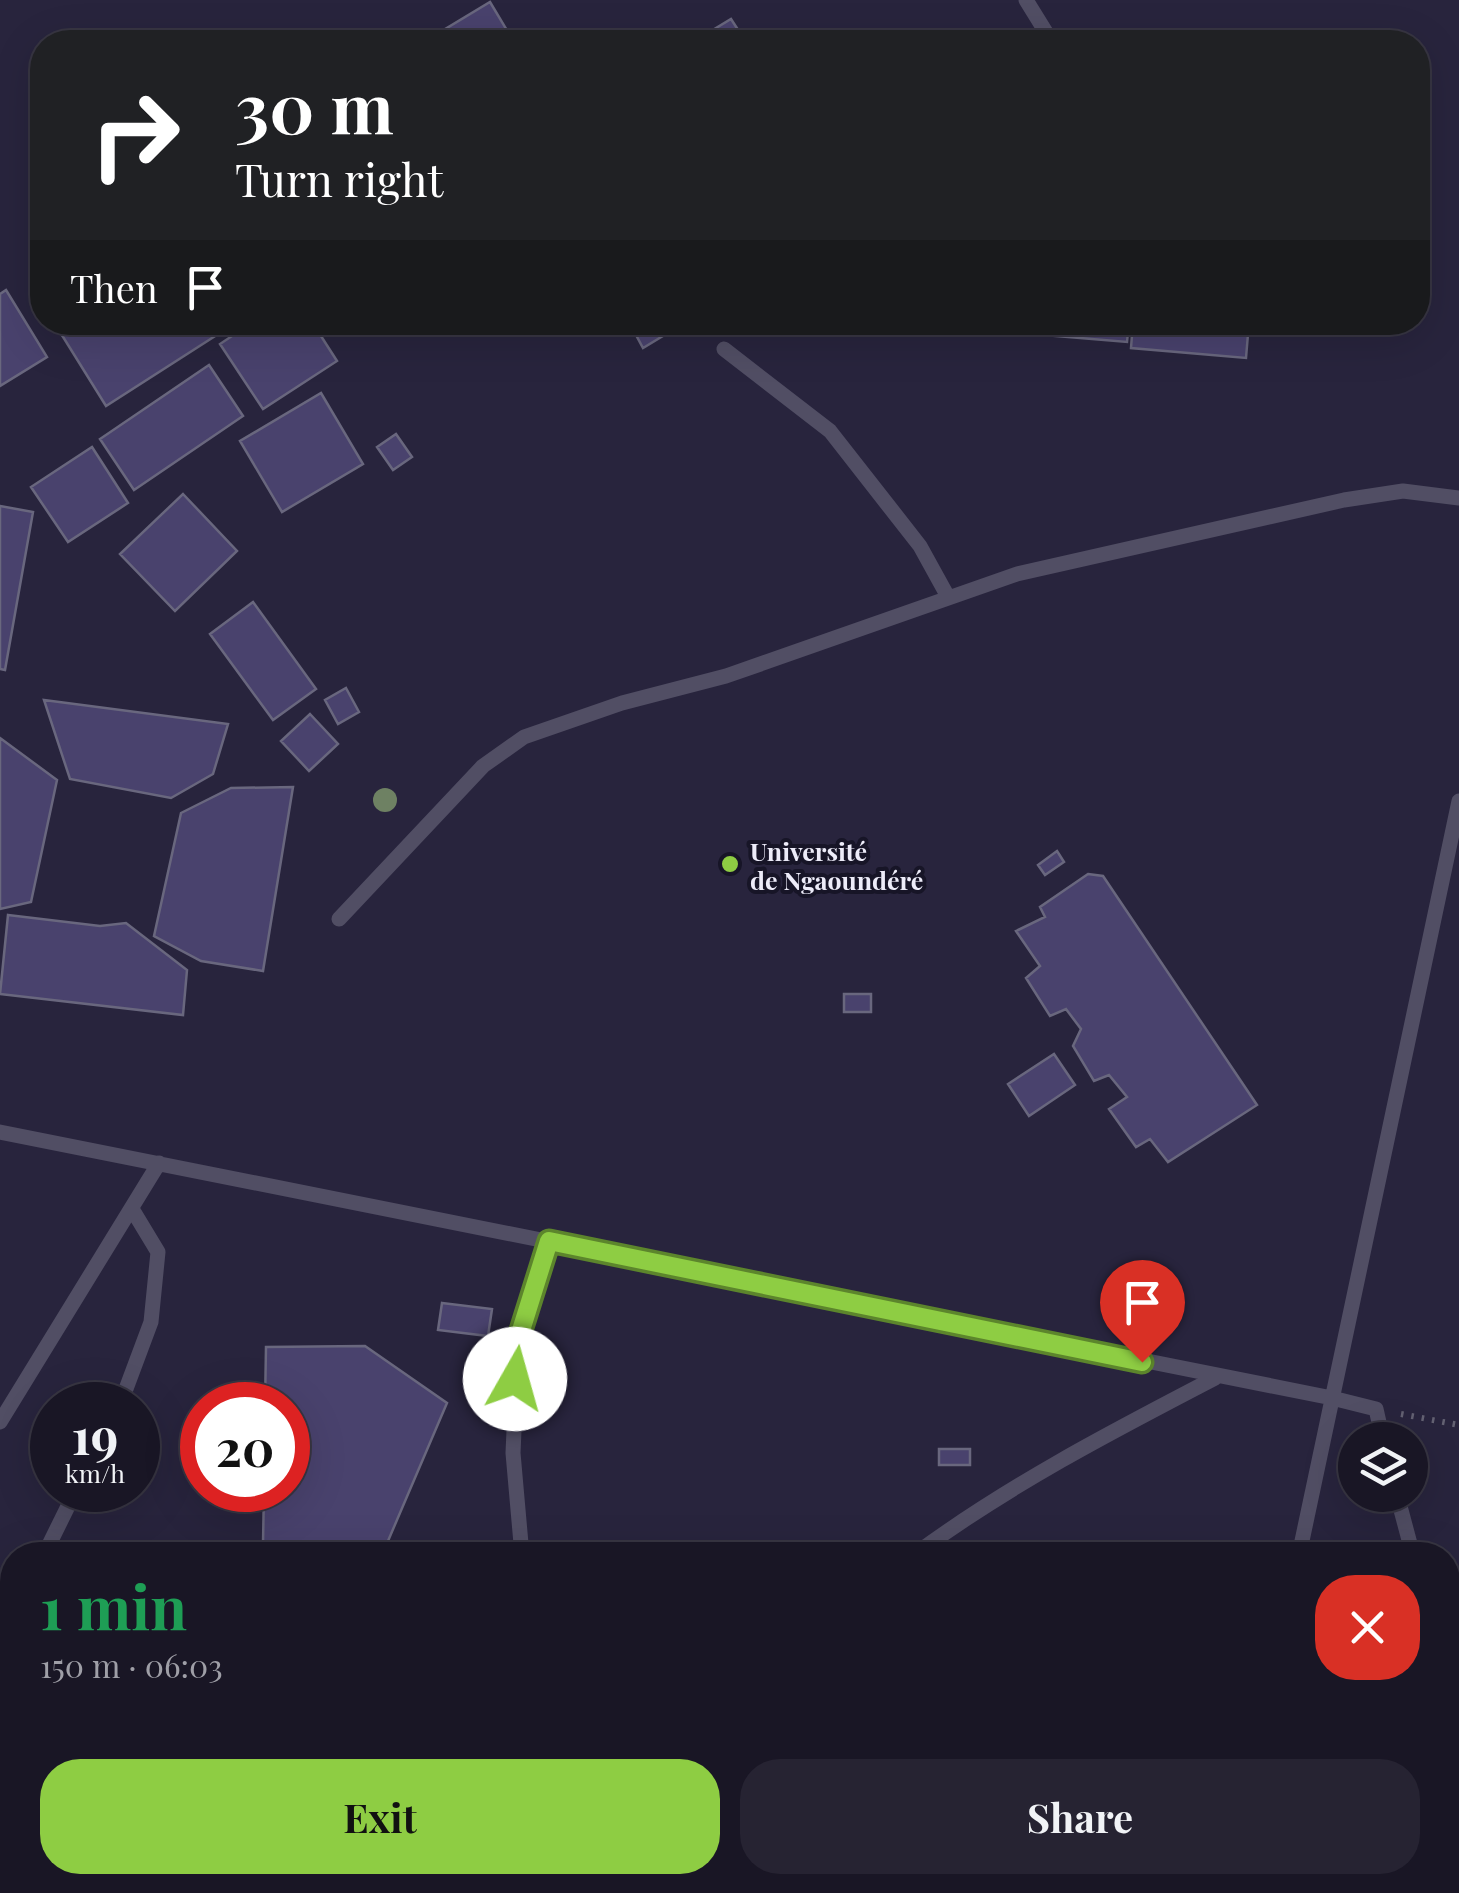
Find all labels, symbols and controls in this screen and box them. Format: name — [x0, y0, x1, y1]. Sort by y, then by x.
text: 30 m — [235, 58, 394, 152]
icon: right — [70, 70, 200, 200]
text: Turn right — [235, 148, 443, 208]
icon: arrive — [178, 260, 233, 315]
text: Then — [70, 262, 158, 313]
place label: Université de Ngaoundéré — [750, 834, 923, 896]
marker: Université de Ngaoundéré — [719, 853, 741, 875]
pin — [1100, 1260, 1185, 1363]
icon: arrive — [1115, 1275, 1170, 1330]
position arrow — [463, 1327, 567, 1431]
speed limit sign: 20 — [180, 1382, 310, 1512]
text: 19 — [72, 1401, 118, 1468]
map controls — [1338, 1422, 1428, 1512]
button: layers — [1338, 1422, 1428, 1512]
text: km/h — [65, 1456, 125, 1489]
text: 1 min — [40, 1565, 187, 1645]
button: close — [1315, 1575, 1420, 1680]
text: 150 m · 06:03 — [40, 1643, 223, 1686]
button: Exit — [40, 1759, 720, 1874]
button: Share — [740, 1759, 1420, 1874]

